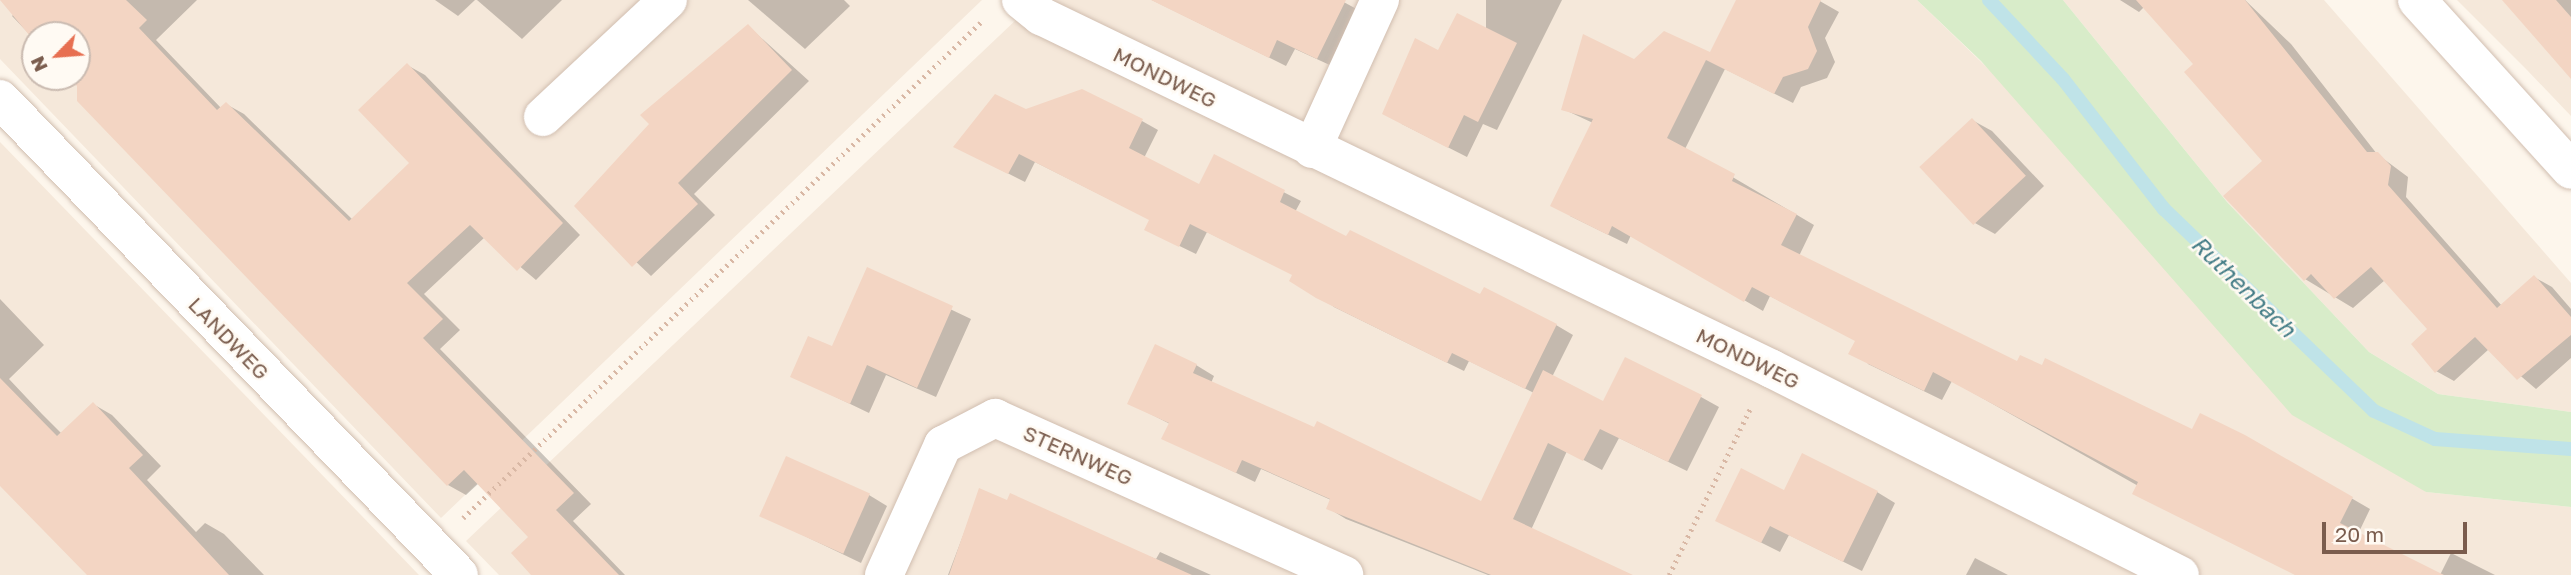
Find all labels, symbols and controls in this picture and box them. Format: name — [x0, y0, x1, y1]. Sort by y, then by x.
north arrow — [21, 21, 91, 91]
street label: MONDWEG — [1109, 41, 1221, 113]
text: N — [25, 53, 52, 76]
water label: Ruthenbach — [2186, 230, 2302, 342]
street label: LANDWEG — [184, 292, 274, 384]
street label: MONDWEG — [1692, 322, 1804, 394]
street label: STERNWEG — [1019, 420, 1137, 490]
scale bar — [2326, 508, 2471, 552]
text: 20 m — [2335, 521, 2384, 547]

